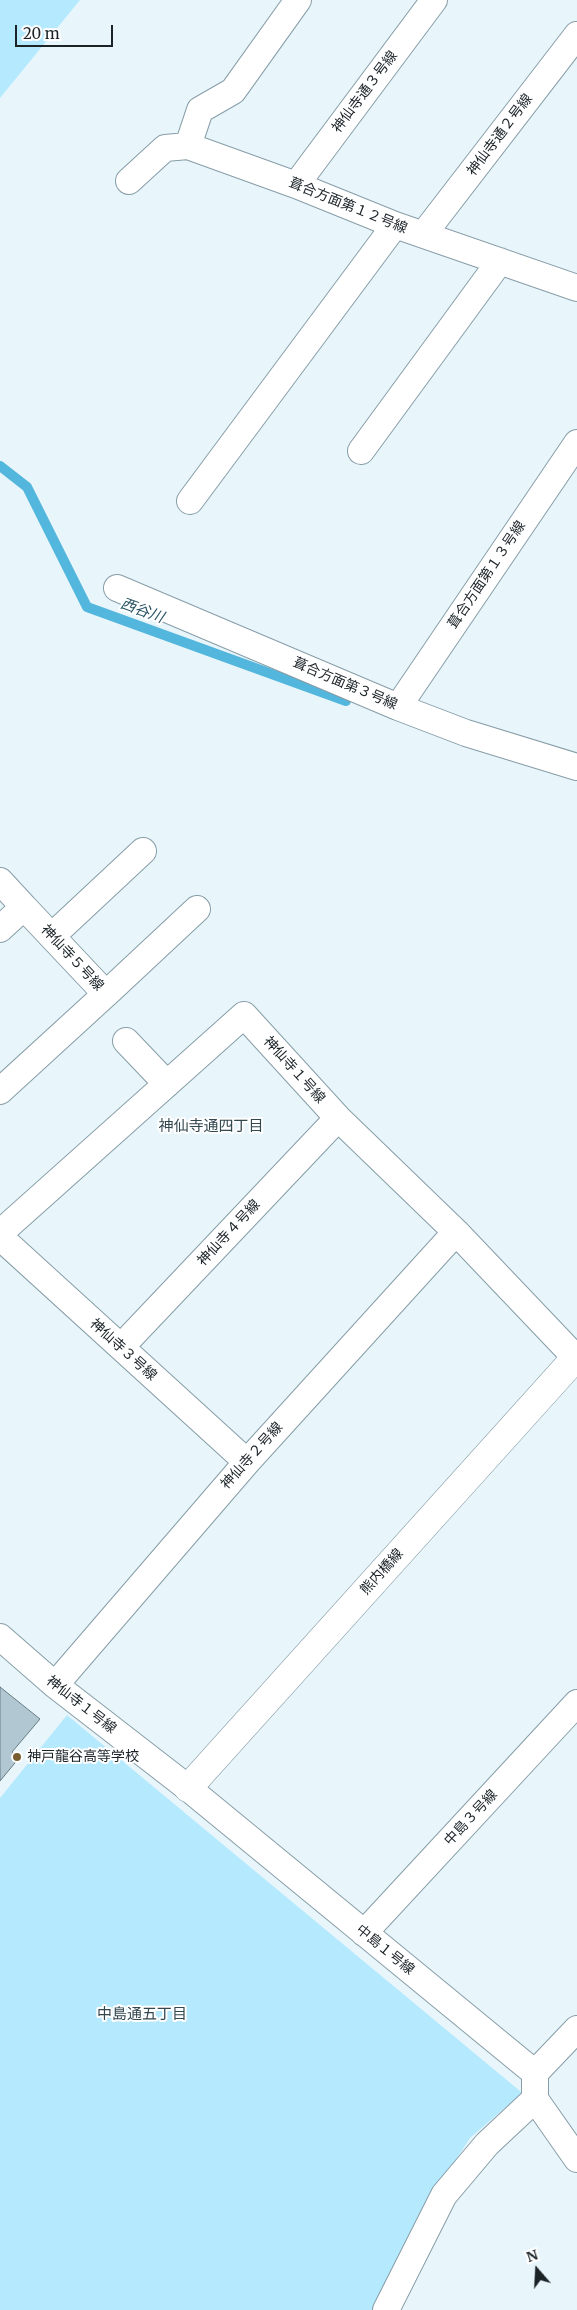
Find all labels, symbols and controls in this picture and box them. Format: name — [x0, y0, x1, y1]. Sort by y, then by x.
scale bar — [18, 15, 115, 47]
text: 20 m — [23, 24, 60, 43]
street label: 神仙寺通３号線 — [329, 48, 401, 136]
street label: 神仙寺通２号線 — [464, 91, 536, 179]
street label: 葺合方面第１２号線 — [286, 175, 410, 237]
street label: 葺合方面第１３号線 — [445, 518, 529, 632]
water label: 西谷川 — [118, 595, 166, 627]
street label: 葺合方面第３号線 — [290, 654, 400, 714]
street label: 神仙寺５号線 — [37, 922, 107, 994]
street label: 神仙寺１号線 — [260, 1033, 328, 1107]
district label: 神仙寺通四丁目 — [159, 1118, 263, 1136]
street label: 神仙寺４号線 — [194, 1197, 264, 1269]
street label: 神仙寺３号線 — [86, 1316, 160, 1384]
street label: 神仙寺２号線 — [218, 1419, 286, 1493]
street label: 熊内橋線 — [357, 1546, 407, 1598]
street label: 神仙寺１号線 — [43, 1673, 119, 1737]
place label: 神戸龍谷高等学校 — [27, 1749, 139, 1765]
marker: 神戸龍谷高等学校 — [11, 1751, 23, 1763]
street label: 中島３号線 — [441, 1787, 501, 1849]
street label: 中島１号線 — [353, 1921, 417, 1979]
district label: 中島通五丁目 — [97, 2006, 187, 2024]
north arrow — [512, 2245, 562, 2295]
text: N — [524, 2246, 540, 2266]

